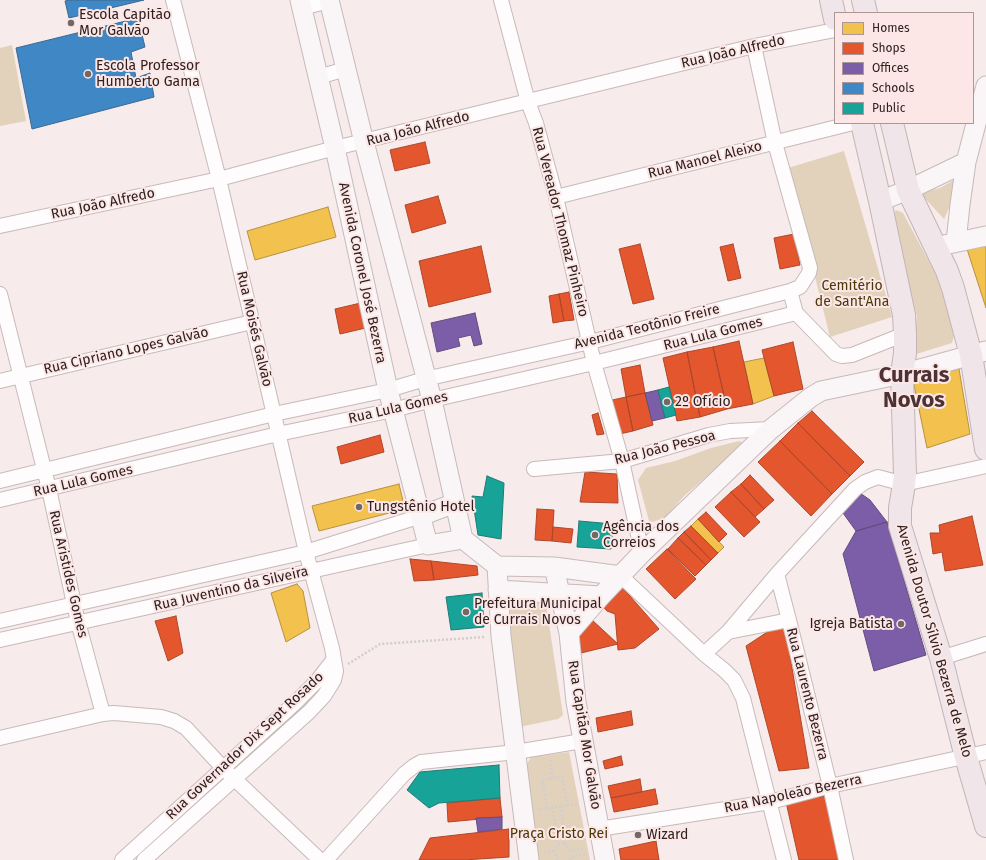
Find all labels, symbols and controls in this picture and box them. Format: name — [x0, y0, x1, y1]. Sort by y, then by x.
place label: Escola Capitão Mor Galvão — [79, 7, 171, 40]
legend — [834, 12, 974, 124]
marker: Escola Capitão Mor Galvão — [66, 18, 76, 28]
text: Homes — [872, 21, 910, 35]
street label: Rua João Alfredo — [680, 32, 786, 72]
text: Shops — [872, 41, 905, 55]
place label: Escola Professor Humberto Gama — [96, 58, 200, 90]
text: Offices — [872, 61, 909, 75]
marker: Escola Professor Humberto Gama — [83, 69, 93, 79]
text: Schools — [872, 81, 914, 95]
text: Public — [872, 101, 905, 115]
street label: Rua João Alfredo — [365, 108, 471, 150]
street label: Rua Vereador Thomaz Pinheiro — [528, 125, 592, 319]
street label: Rua Manoel Aleixo — [646, 138, 764, 182]
street label: Avenida Coronel José Bezerra — [335, 181, 389, 365]
street label: Rua João Alfredo — [50, 185, 156, 223]
street label: Rua Moisés Galvão — [233, 270, 275, 388]
park label: Cemitério de Sant'Ana — [815, 278, 889, 310]
street label: Avenida Teotônio Freire — [573, 301, 721, 353]
street label: Rua Lula Gomes — [662, 314, 764, 354]
street label: Rua Cipriano Lopes Galvão — [42, 324, 210, 378]
district label: Currais Novos — [879, 363, 949, 414]
street label: Rua Lula Gomes — [347, 388, 449, 428]
place label: 2º Ofício — [675, 394, 731, 410]
marker: 2º Ofício — [662, 397, 672, 407]
street label: Rua João Pessoa — [613, 427, 717, 469]
street label: Rua Lula Gomes — [32, 461, 134, 501]
place label: Tungstênio Hotel — [367, 499, 475, 515]
marker: Tungstênio Hotel — [354, 502, 364, 512]
street label: Rua Aristides Gomes — [45, 509, 91, 639]
place label: Agência dos Correios — [603, 519, 679, 552]
street label: Avenida Doutor Sílvio Bezerra de Melo — [893, 522, 975, 760]
marker: Agência dos Correios — [590, 530, 600, 540]
street label: Rua Juventino da Silveira — [152, 563, 310, 615]
place label: Prefeitura Municipal de Currais Novos — [474, 596, 602, 628]
marker: Prefeitura Municipal de Currais Novos — [461, 607, 471, 617]
place label: Igreja Batista — [809, 616, 893, 632]
marker: Igreja Batista — [896, 619, 906, 629]
street label: Rua Laurento Bezerra — [782, 626, 832, 762]
street label: Rua Capitão Mor Galvão — [564, 659, 604, 811]
street label: Rua Governador Dix Sept Rosado — [163, 669, 327, 823]
street label: Rua Napoleão Bezerra — [723, 771, 863, 817]
park label: Praça Cristo Rei — [510, 826, 608, 842]
place label: Wizard — [646, 827, 688, 843]
marker: Wizard — [633, 830, 643, 840]

